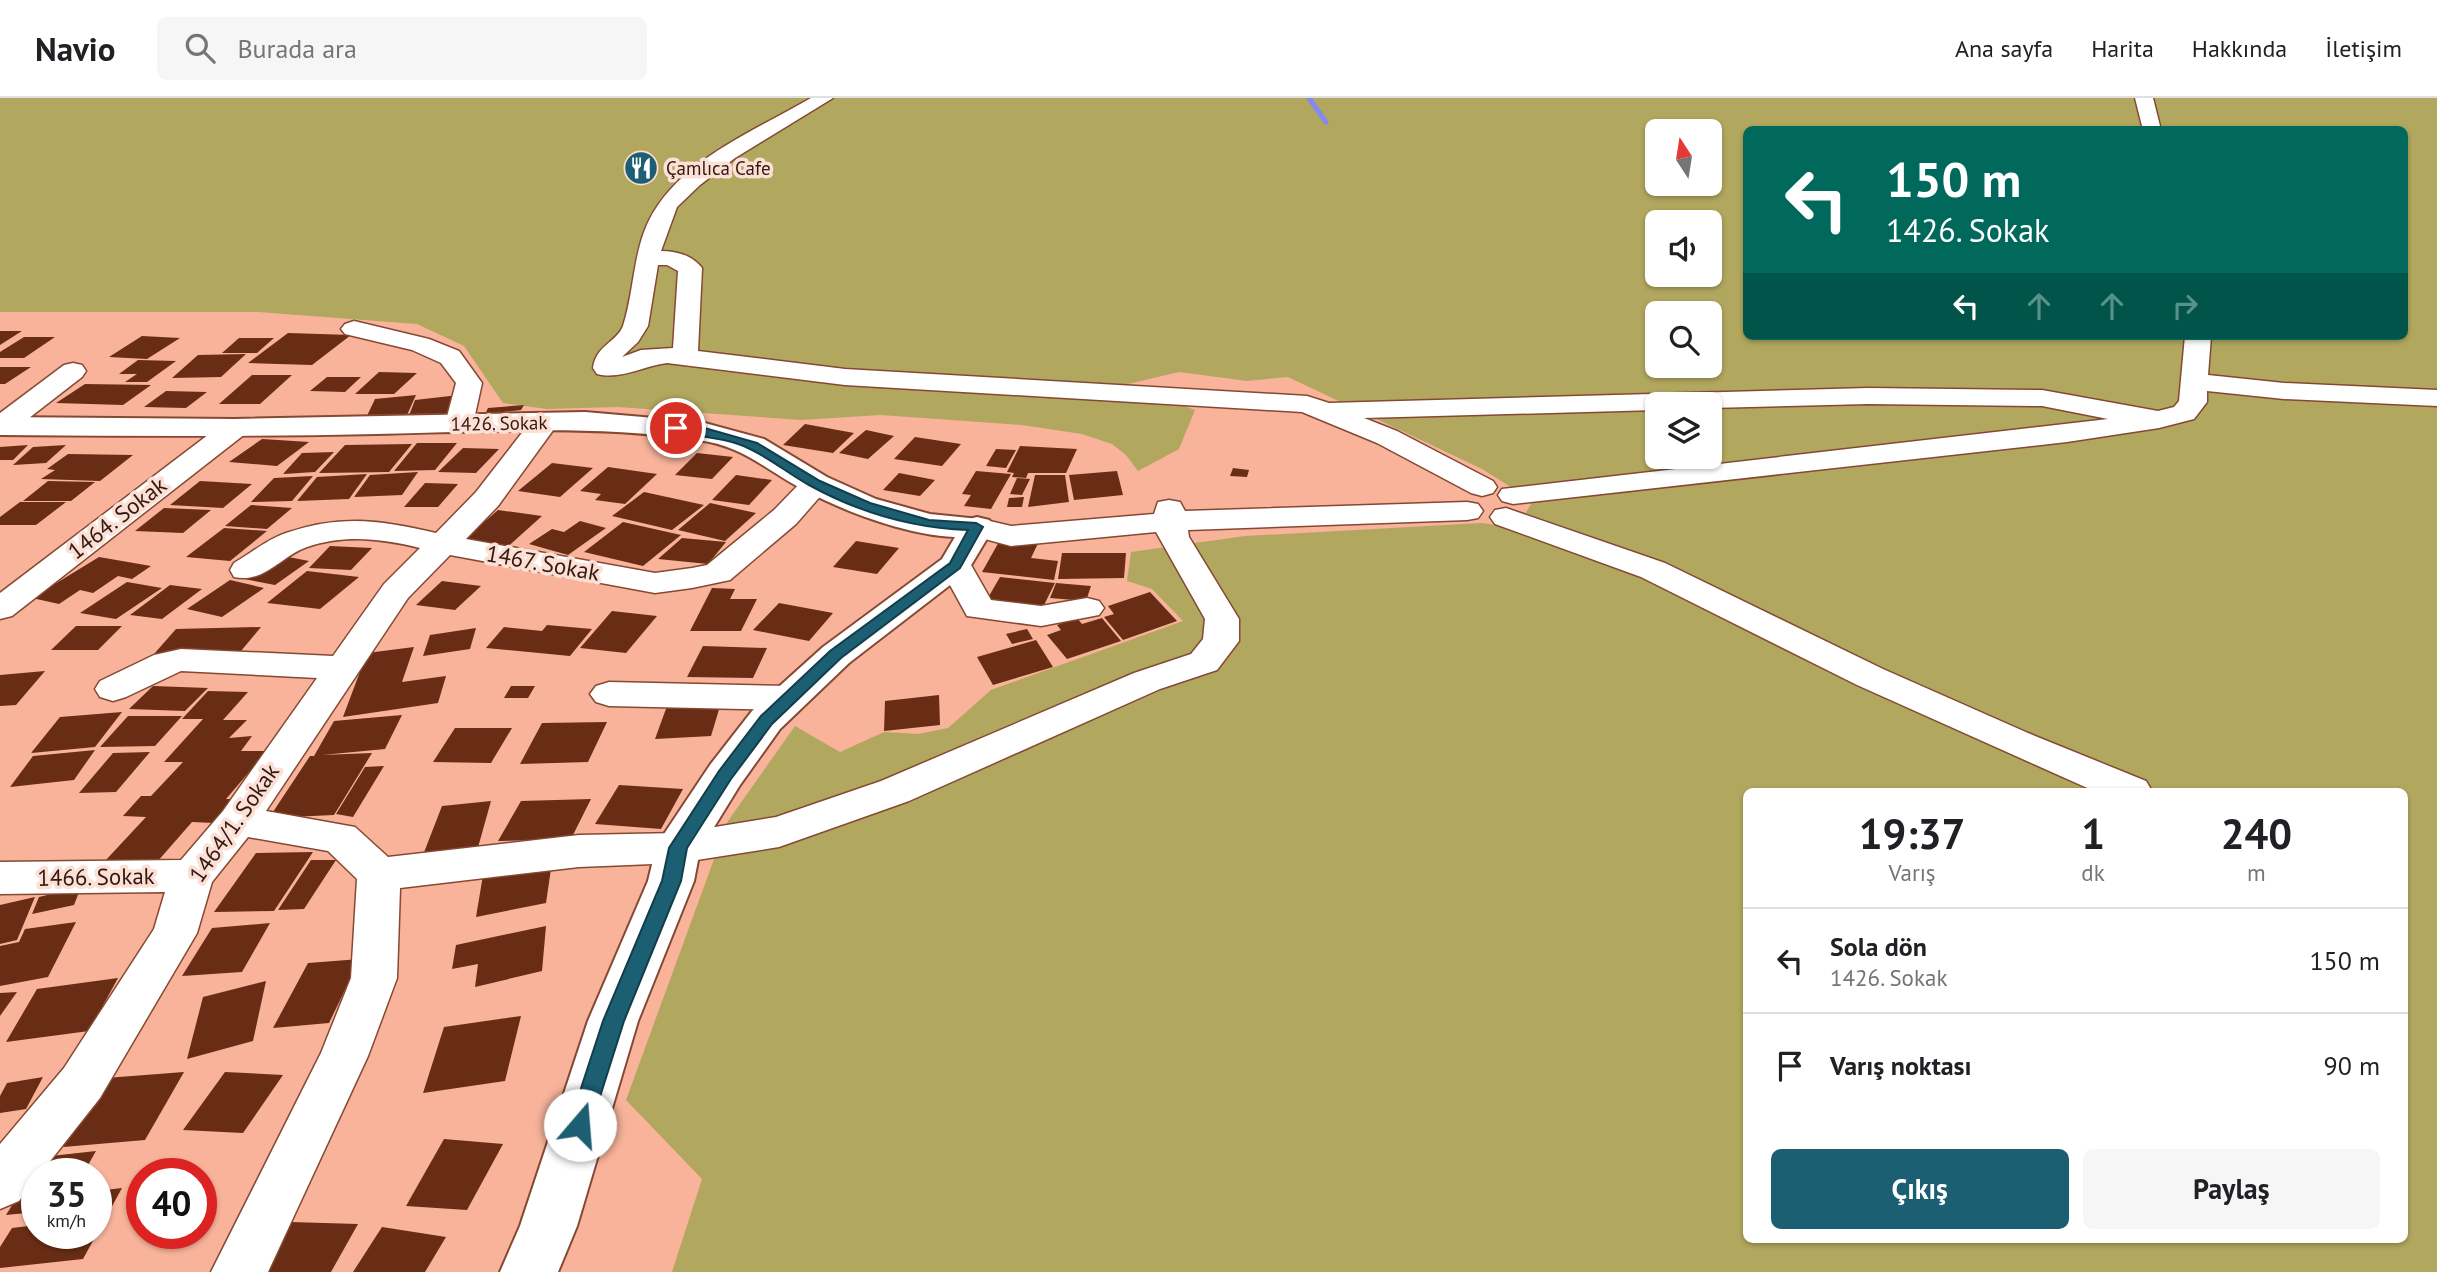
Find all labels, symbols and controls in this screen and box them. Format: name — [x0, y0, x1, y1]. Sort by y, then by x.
search box — [157, 17, 647, 80]
text: Navio — [35, 27, 115, 70]
icon: search — [181, 29, 219, 67]
text: Burada ara — [237, 32, 357, 65]
text: Ana sayfa — [1955, 33, 2053, 64]
text: Harita — [2091, 33, 2154, 64]
text: Hakkında — [2192, 33, 2287, 64]
text: İletişim — [2325, 33, 2402, 64]
north arrow — [1645, 119, 1722, 196]
map controls — [1645, 119, 1722, 469]
text: 150 m — [1886, 147, 2021, 211]
restaurant icon: Çamlıca Cafe — [622, 149, 660, 187]
icon: left — [1771, 154, 1862, 245]
place label: Çamlıca Cafe — [666, 156, 771, 180]
text: 1426. Sokak — [1886, 209, 2049, 251]
button: sound — [1645, 210, 1722, 287]
icon: left — [1947, 287, 1985, 325]
icon: ahead — [2020, 287, 2058, 325]
icon: ahead — [2093, 287, 2131, 325]
icon: right — [2166, 287, 2204, 325]
button: search — [1645, 301, 1722, 378]
button: layers — [1645, 392, 1722, 469]
pin — [646, 398, 706, 458]
icon: arrive — [657, 409, 695, 447]
street label: 1426. Sokak — [450, 410, 548, 436]
street label: 1464. Sokak — [62, 470, 172, 565]
street label: 1467. Sokak — [484, 538, 602, 587]
street label: 1464/1. Sokak — [182, 758, 285, 888]
text: 19:37 — [1859, 806, 1965, 861]
text: 1 — [2081, 806, 2105, 861]
text: 240 — [2221, 806, 2292, 861]
text: Varış — [1889, 858, 1936, 887]
text: dk — [2081, 858, 2105, 887]
text: m — [2247, 858, 2266, 887]
street label: 1466. Sokak — [37, 861, 155, 892]
text: Sola dön — [1830, 930, 1927, 963]
icon: left — [1771, 942, 1809, 980]
text: 150 m — [2309, 944, 2380, 977]
text: 1426. Sokak — [1830, 963, 1947, 992]
icon: arrive — [1771, 1047, 1809, 1085]
text: Varış noktası — [1830, 1049, 1972, 1082]
text: 90 m — [2324, 1049, 2380, 1082]
position arrow — [543, 1088, 617, 1162]
button: Çıkış — [1771, 1149, 2069, 1229]
button: Paylaş — [2083, 1149, 2380, 1229]
speed limit sign: 40 — [126, 1158, 217, 1249]
text: 35 — [47, 1171, 86, 1217]
text: km/h — [47, 1209, 86, 1232]

